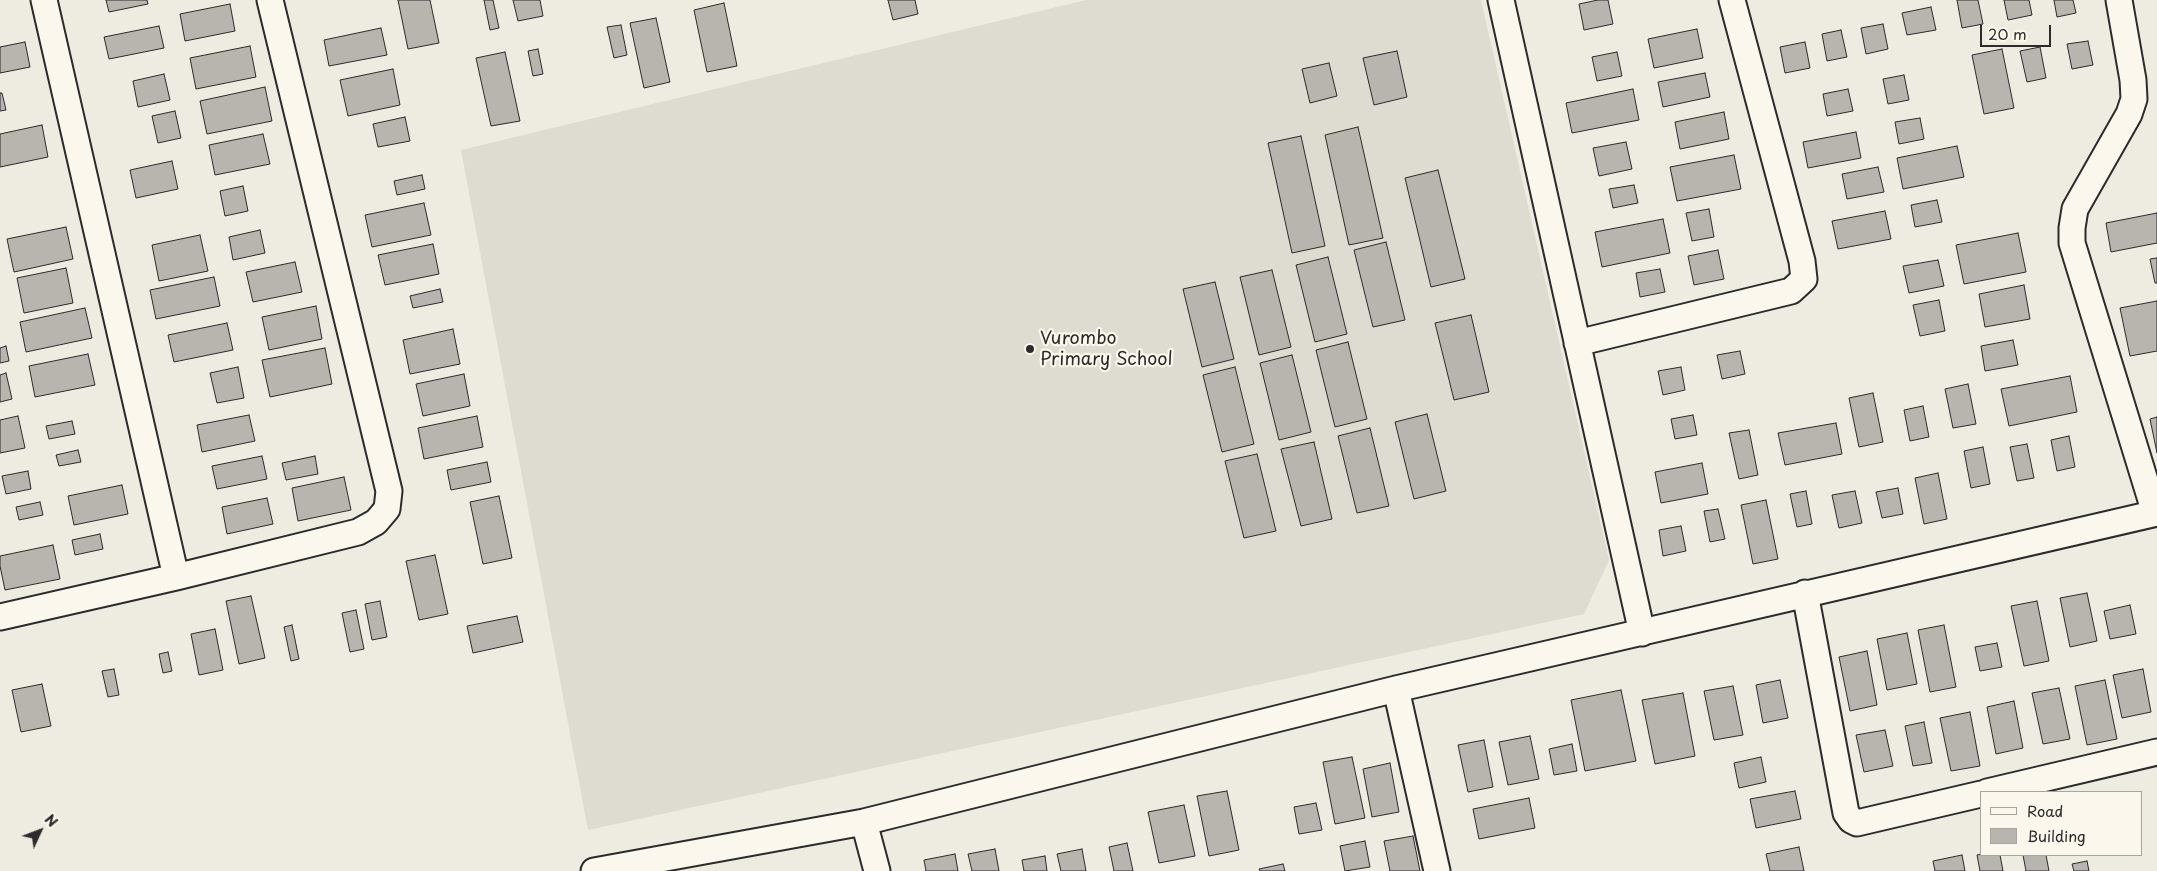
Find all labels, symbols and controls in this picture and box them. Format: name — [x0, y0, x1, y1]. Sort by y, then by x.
scale bar — [1982, 15, 2053, 47]
text: 20 m — [1988, 22, 2027, 45]
place label: Vurombo Primary School — [1040, 328, 1173, 370]
marker: Vurombo Primary School — [1024, 343, 1036, 355]
legend — [1980, 791, 2142, 856]
text: Road — [2027, 799, 2063, 822]
north arrow — [15, 806, 65, 856]
text: N — [40, 809, 63, 832]
text: Building — [2027, 824, 2086, 847]

